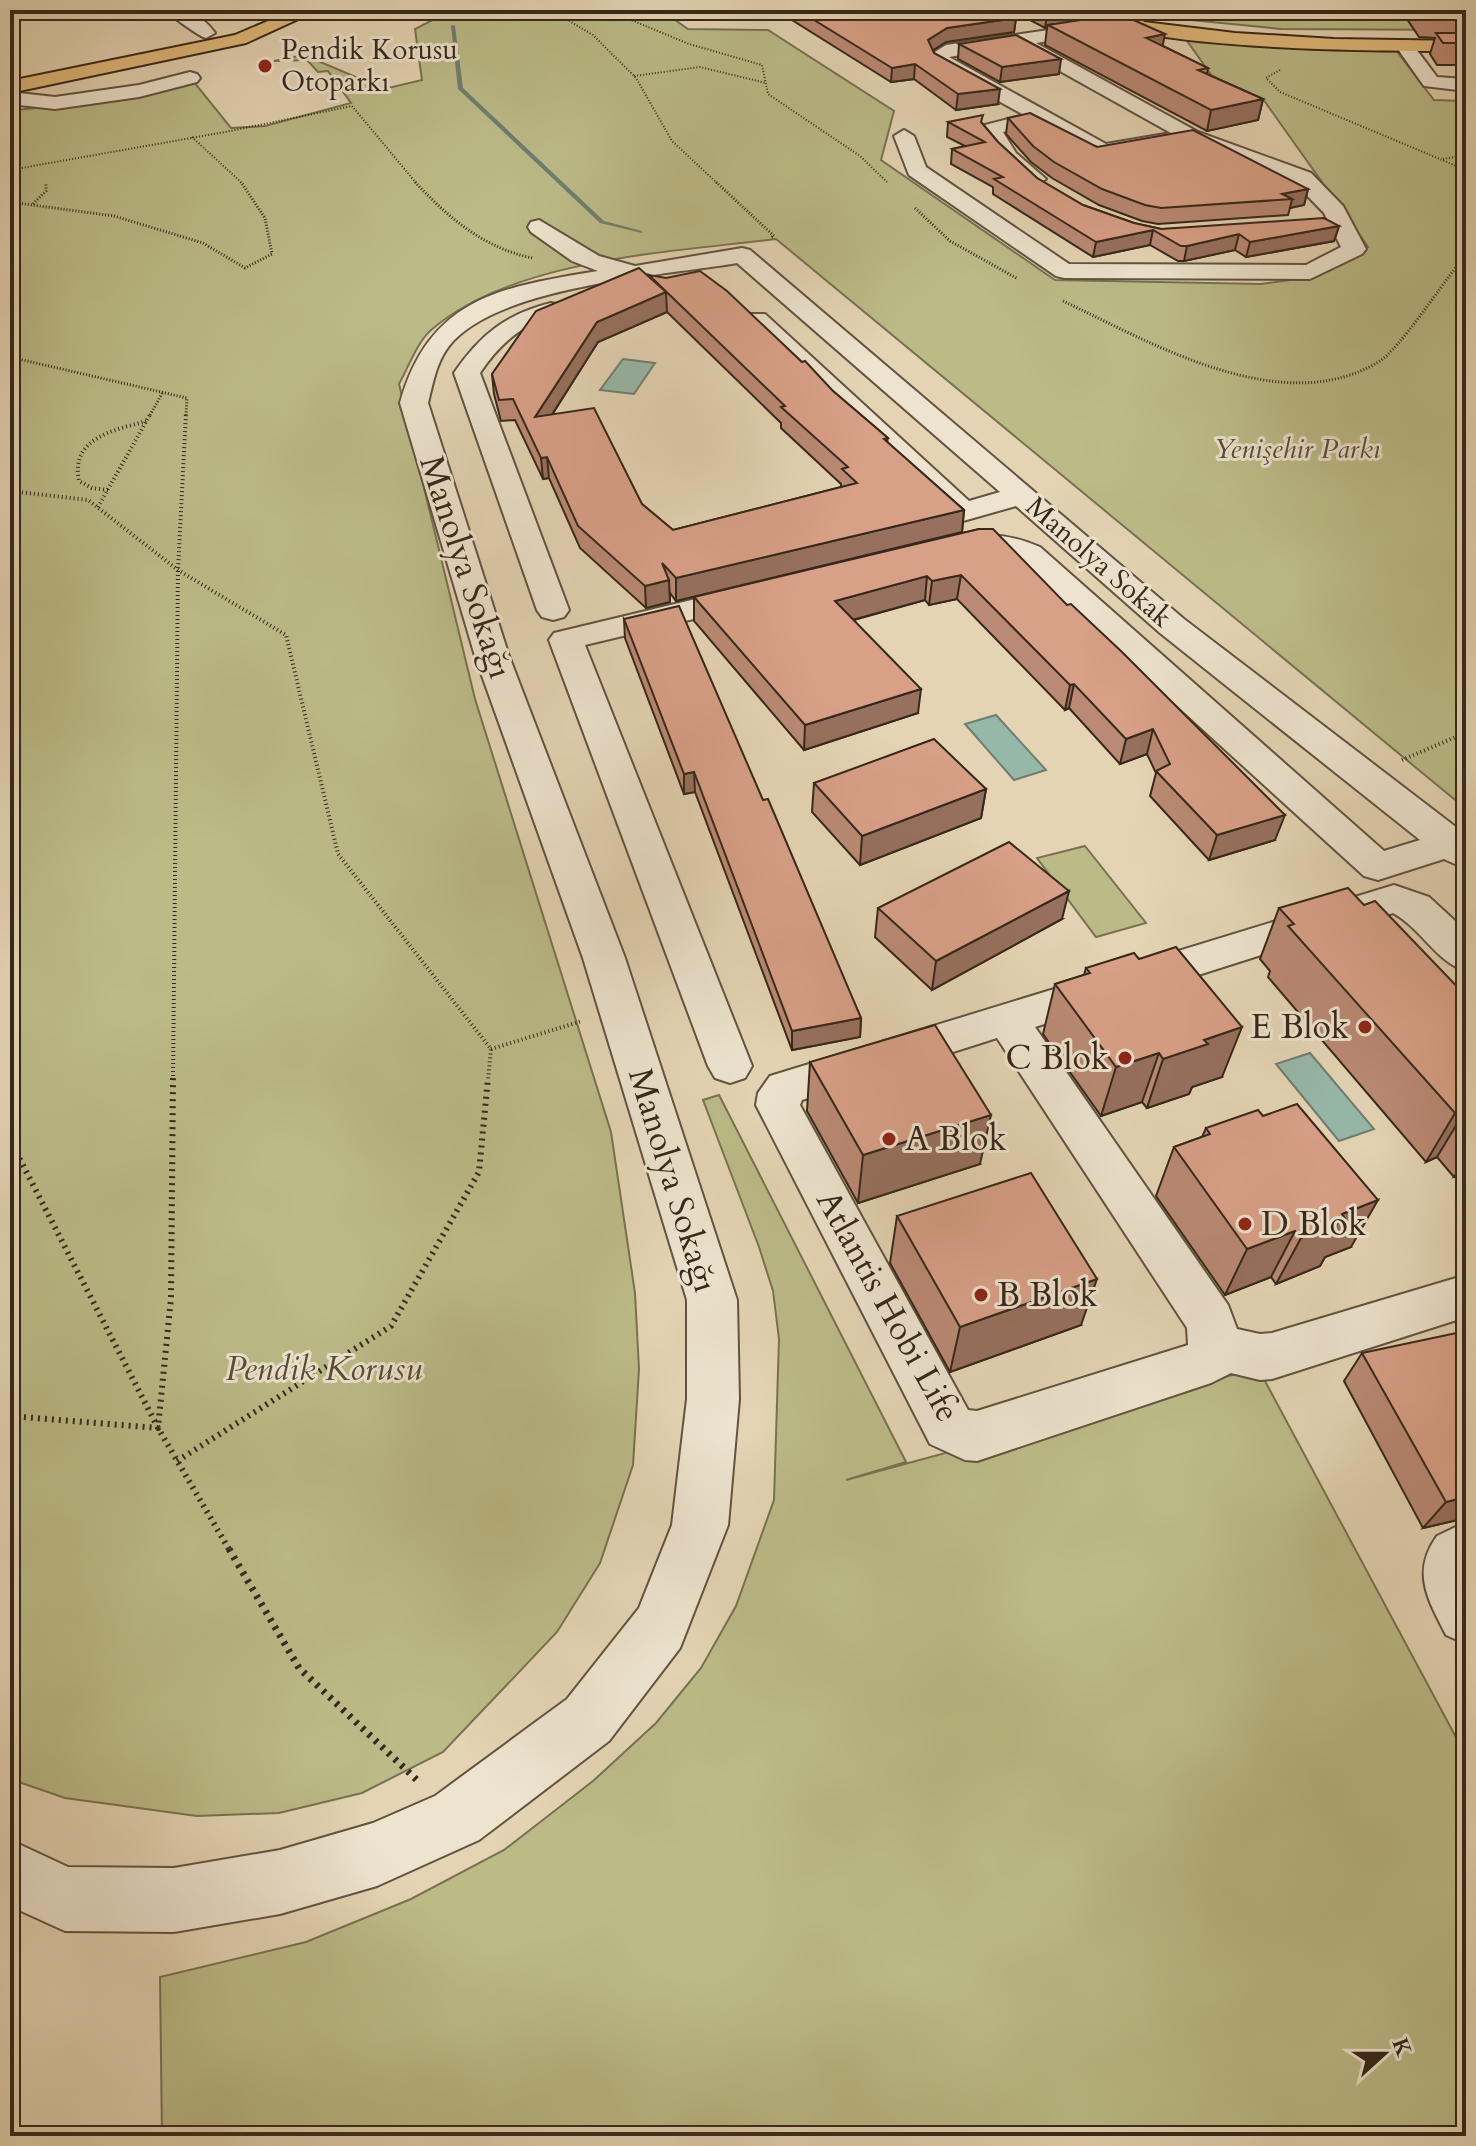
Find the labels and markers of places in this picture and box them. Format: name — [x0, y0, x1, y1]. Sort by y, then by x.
place label: Pendik Korusu Otoparkı — [281, 31, 458, 101]
marker: Pendik Korusu Otoparkı — [256, 57, 274, 75]
place label: E Blok — [1251, 1004, 1350, 1050]
marker: E Blok — [1356, 1018, 1374, 1036]
place label: C Blok — [1006, 1035, 1110, 1081]
marker: C Blok — [1116, 1049, 1134, 1067]
place label: A Blok — [905, 1116, 1007, 1162]
marker: A Blok — [880, 1130, 898, 1148]
place label: D Blok — [1261, 1201, 1367, 1247]
marker: D Blok — [1236, 1215, 1254, 1233]
place label: B Blok — [997, 1272, 1098, 1318]
marker: B Blok — [972, 1286, 990, 1304]

